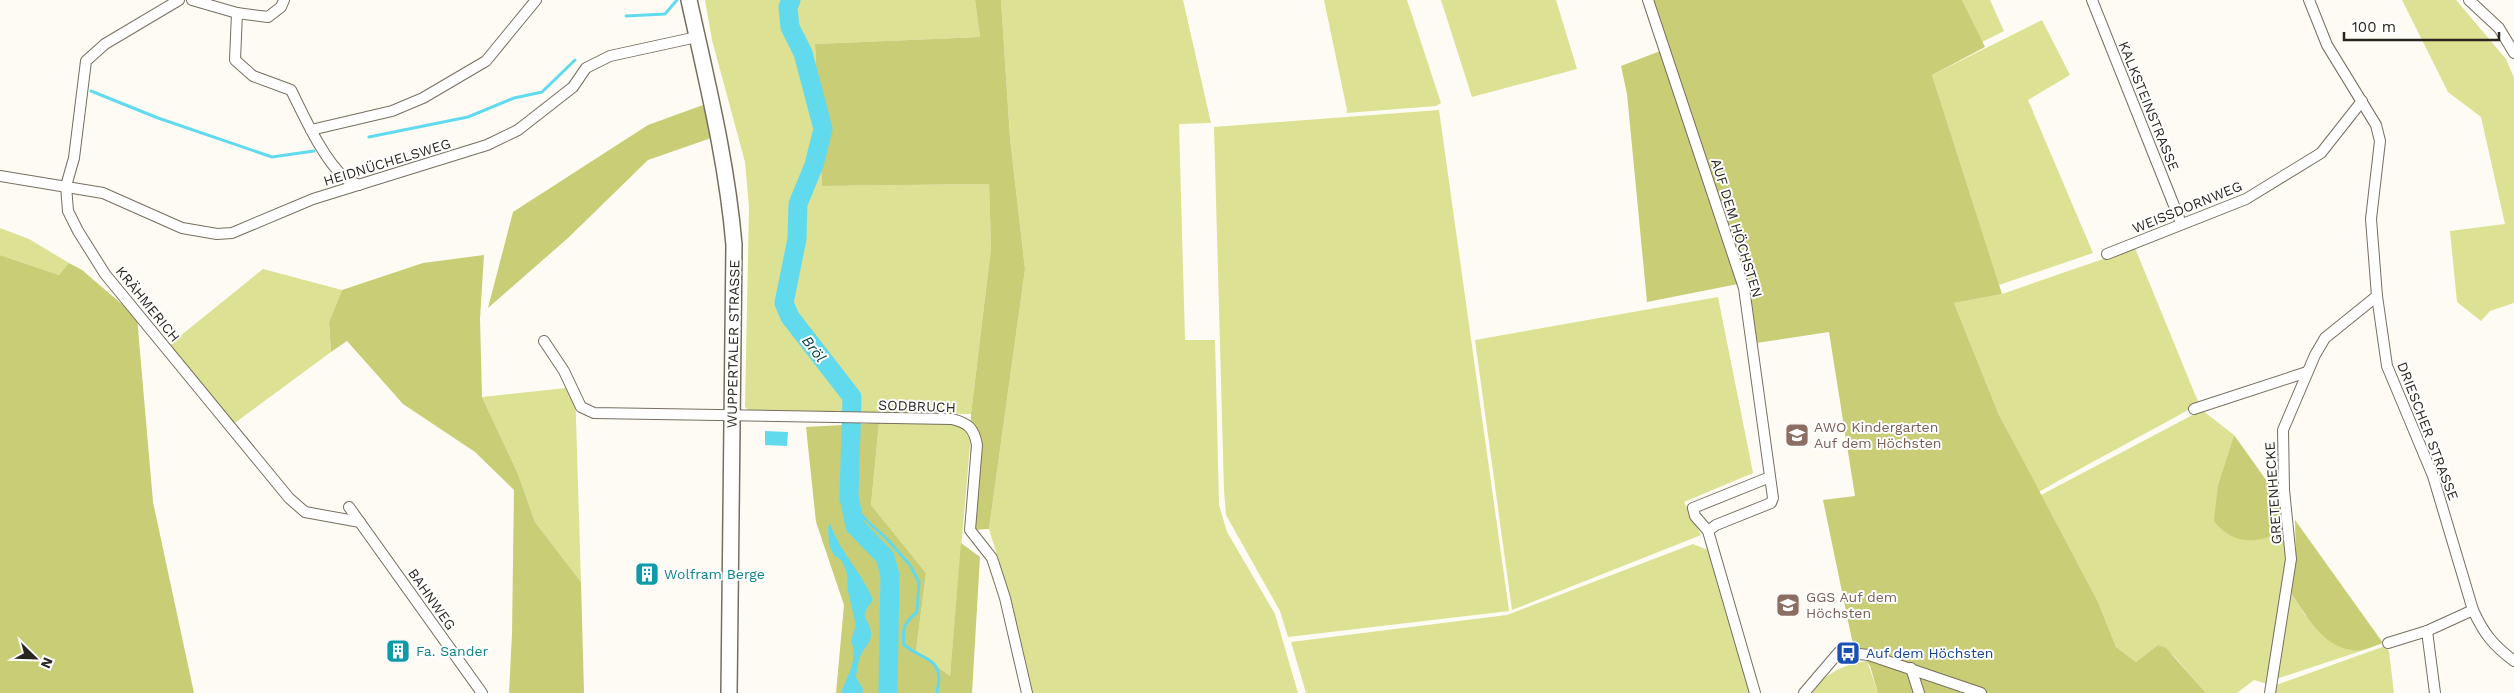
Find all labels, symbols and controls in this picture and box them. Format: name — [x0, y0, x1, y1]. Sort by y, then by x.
scale bar — [2344, 10, 2499, 42]
text: 100 m — [2352, 18, 2396, 36]
street label: KALKSTEINSTRASSE — [2116, 39, 2182, 173]
street label: HEIDNÜCHELSWEG — [322, 135, 452, 189]
street label: AUF DEM HÖCHSTEN — [1708, 157, 1766, 299]
street label: WEISSDORNWEG — [2130, 178, 2244, 236]
street label: WUPPERTALER STRASSE — [724, 260, 742, 428]
street label: KRÄHMERICH — [113, 263, 183, 345]
water label: Bröl — [798, 332, 830, 366]
street label: DRIESCHER STRASSE — [2394, 360, 2462, 502]
street label: SODBRUCH — [878, 397, 956, 415]
place label: AWO Kindergarten Auf dem Höchsten — [1814, 419, 1942, 451]
school or university icon: AWO Kindergarten Auf dem Höchsten — [1784, 422, 1810, 448]
street label: GRETENHECKE — [2261, 441, 2285, 545]
building icon: Wolfram Berge — [634, 561, 660, 587]
street label: BAHNWEG — [405, 565, 459, 633]
place label: Wolfram Berge — [664, 566, 765, 582]
place label: GGS Auf dem Höchsten — [1806, 589, 1897, 621]
school or university icon: GGS Auf dem Höchsten — [1775, 592, 1801, 618]
north arrow — [10, 633, 60, 683]
building icon: Fa. Sander — [385, 638, 411, 664]
bus stop icon: Auf dem Höchsten — [1835, 640, 1861, 666]
place label: Fa. Sander — [416, 643, 489, 659]
place label: Auf dem Höchsten — [1866, 645, 1994, 661]
text: N — [38, 655, 56, 671]

